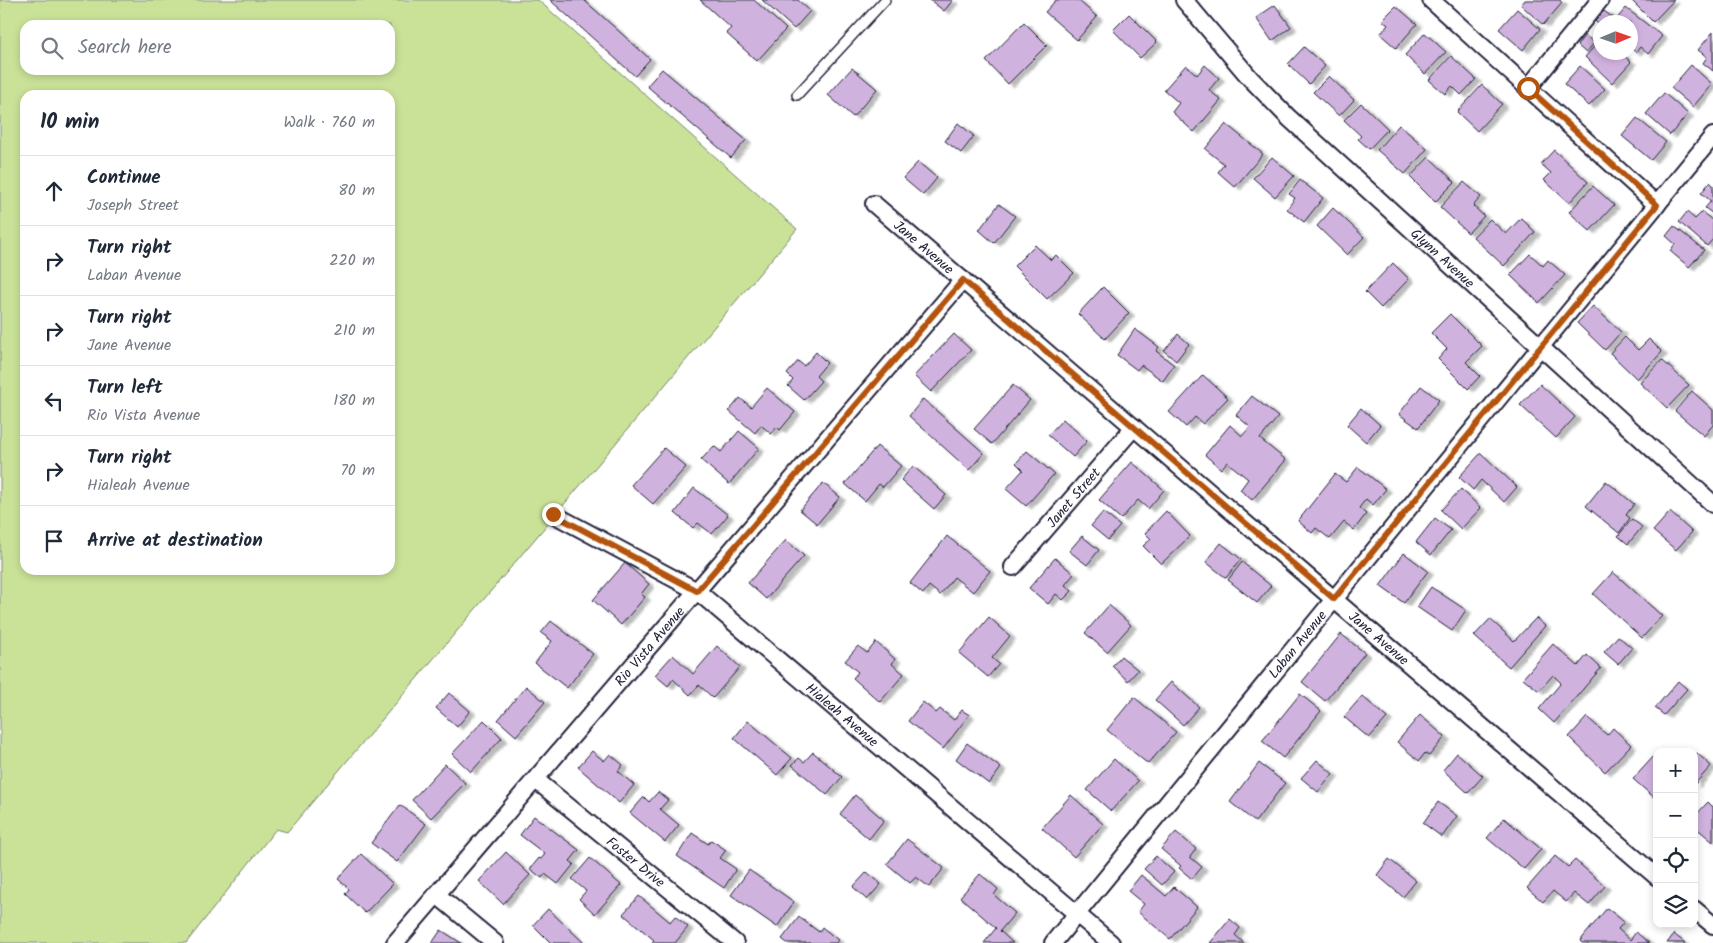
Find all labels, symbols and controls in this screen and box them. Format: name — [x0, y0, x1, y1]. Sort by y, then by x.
north arrow — [1593, 15, 1638, 60]
search box — [20, 20, 395, 75]
text: Search here — [78, 33, 172, 63]
icon: search — [38, 34, 66, 62]
route start — [1517, 77, 1540, 100]
text: 10 min — [40, 106, 100, 139]
text: Walk · 760 m — [284, 110, 375, 135]
text: Continue — [87, 163, 160, 193]
icon: ahead — [40, 177, 68, 205]
text: 80 m — [338, 178, 375, 203]
text: Joseph Street — [87, 193, 179, 218]
street label: Jane Avenue — [888, 215, 959, 281]
street label: Glynn Avenue — [1405, 224, 1480, 294]
text: Turn right — [87, 233, 172, 263]
icon: right — [40, 247, 68, 275]
text: 220 m — [329, 248, 375, 273]
text: Laban Avenue — [87, 263, 181, 288]
text: Turn right — [87, 303, 172, 333]
icon: right — [40, 317, 68, 345]
text: 210 m — [334, 318, 375, 343]
text: Jane Avenue — [87, 333, 171, 358]
text: Turn left — [87, 373, 162, 403]
icon: left — [40, 387, 68, 415]
text: 180 m — [333, 388, 375, 413]
text: Rio Vista Avenue — [87, 403, 200, 428]
text: Turn right — [87, 443, 172, 473]
icon: right — [40, 457, 68, 485]
text: 70 m — [340, 458, 375, 483]
street label: Janet Street — [1042, 463, 1107, 533]
text: Hialeah Avenue — [87, 473, 190, 498]
route end — [542, 503, 565, 526]
text: Arrive at destination — [87, 526, 263, 556]
icon: arrive — [40, 527, 68, 555]
street label: Rio Vista Avenue — [610, 601, 691, 692]
street label: Laban Avenue — [1264, 605, 1333, 684]
street label: Jane Avenue — [1343, 606, 1414, 672]
street label: Hialeah Avenue — [800, 678, 884, 753]
map controls — [1653, 748, 1698, 928]
button: + — [1653, 748, 1698, 793]
button: − — [1653, 793, 1698, 838]
street label: Foster Drive — [601, 832, 670, 894]
button: locate — [1653, 838, 1698, 883]
button: layers — [1653, 883, 1698, 928]

